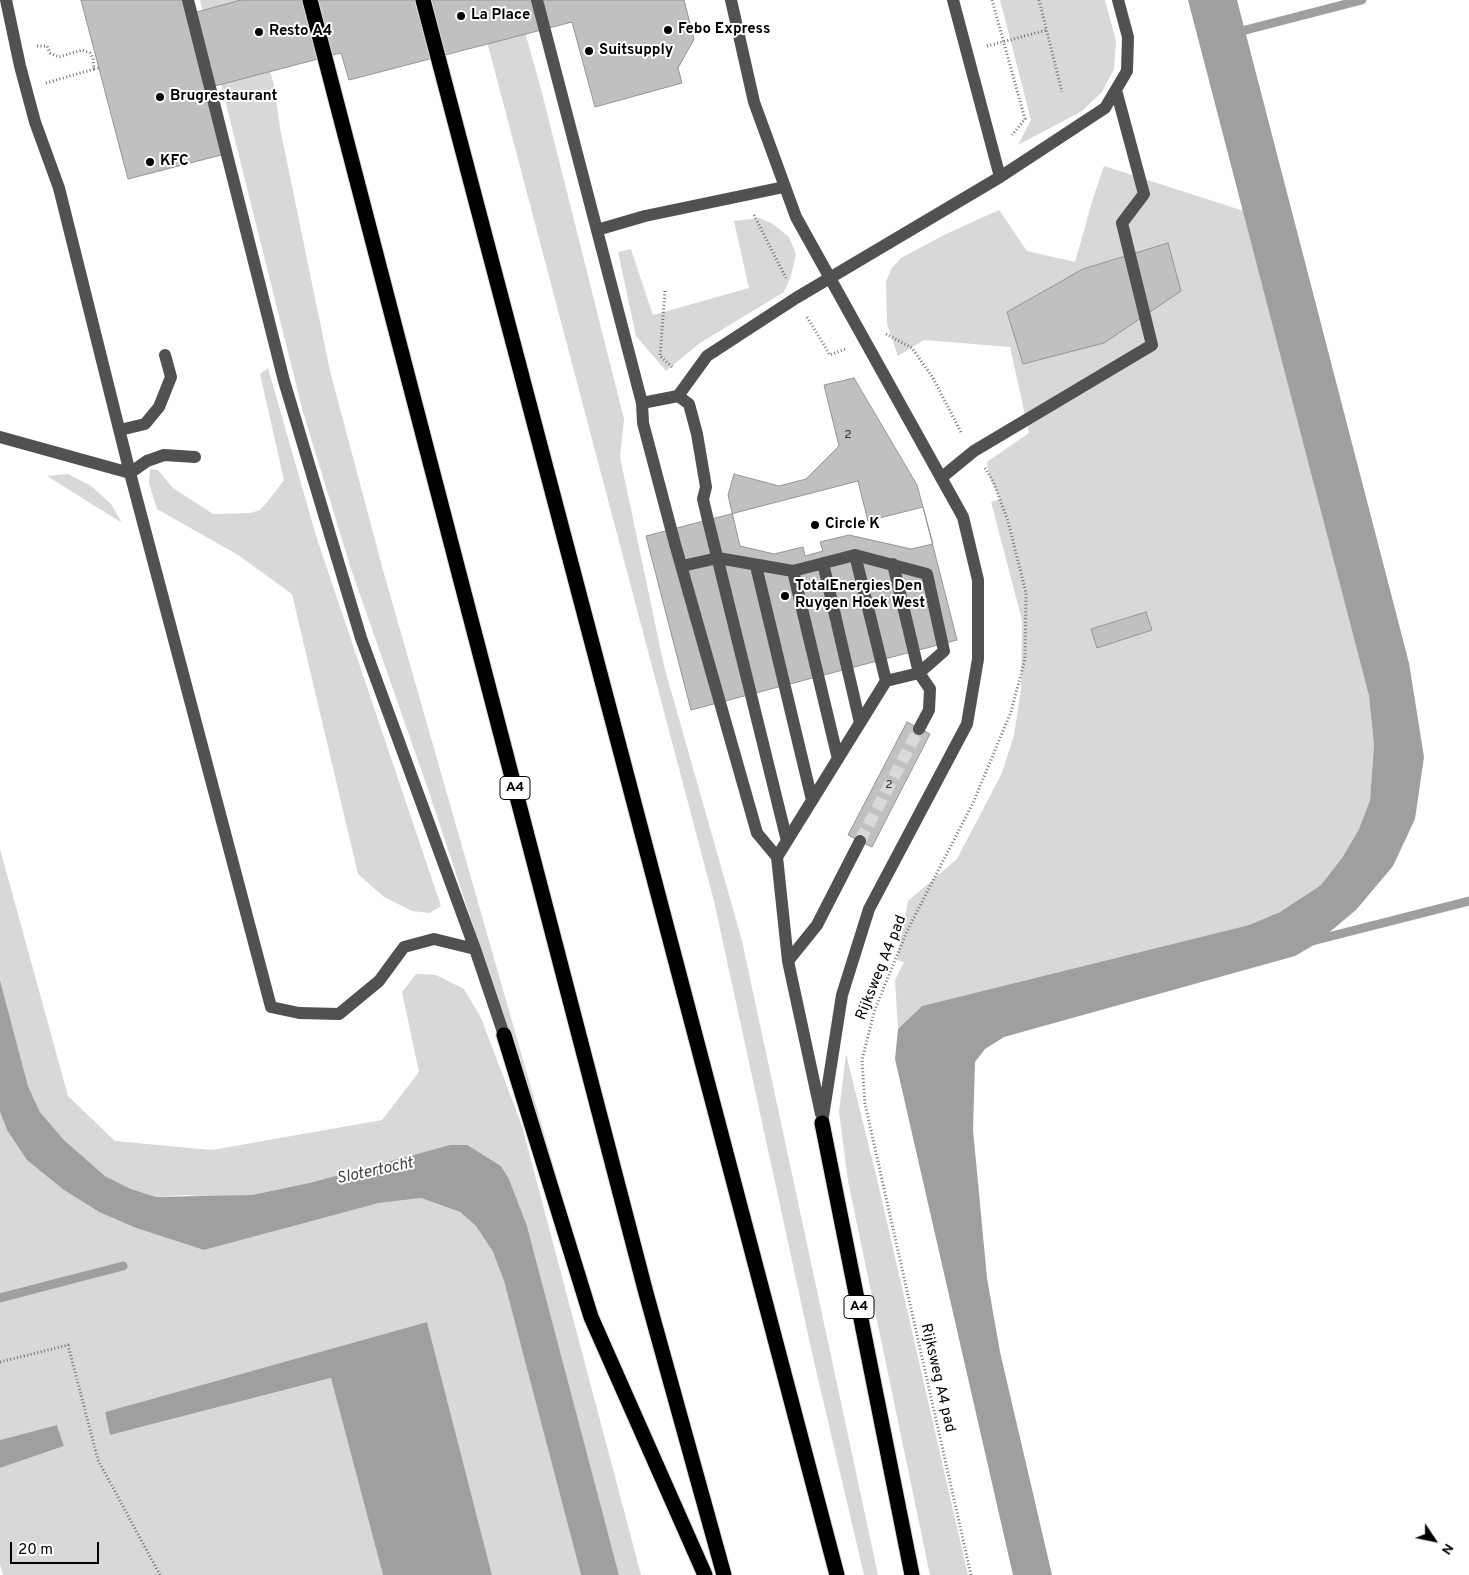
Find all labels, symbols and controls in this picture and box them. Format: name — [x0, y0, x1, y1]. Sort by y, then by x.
place label: La Place — [471, 7, 530, 25]
marker: La Place — [455, 10, 467, 22]
place label: Febo Express — [678, 21, 770, 39]
place label: Resto A4 — [269, 23, 332, 41]
marker: Febo Express — [662, 24, 674, 36]
marker: Resto A4 — [253, 26, 265, 38]
place label: Suitsupply — [599, 42, 673, 60]
marker: Suitsupply — [583, 45, 595, 57]
place label: Brugrestaurant — [170, 88, 277, 106]
marker: Brugrestaurant — [154, 91, 166, 103]
place label: KFC — [160, 153, 189, 171]
marker: KFC — [144, 156, 156, 168]
house number: 2 — [844, 429, 852, 443]
place label: Circle K — [825, 516, 880, 534]
marker: Circle K — [809, 519, 821, 531]
place label: TotalEnergies Den Ruygen Hoek West — [795, 578, 925, 613]
marker: TotalEnergies Den Ruygen Hoek West — [779, 590, 791, 602]
road number: A4 — [500, 776, 530, 800]
house number: 2 — [885, 779, 893, 793]
street label: Rijksweg A4 pad — [853, 913, 911, 1023]
water label: Slotertocht — [335, 1155, 415, 1189]
road number: A4 — [844, 1295, 874, 1318]
street label: Rijksweg A4 pad — [916, 1322, 958, 1434]
north arrow — [1409, 1515, 1459, 1565]
scale bar — [12, 1532, 101, 1564]
text: N — [1437, 1540, 1457, 1558]
text: 20 m — [18, 1541, 53, 1560]

